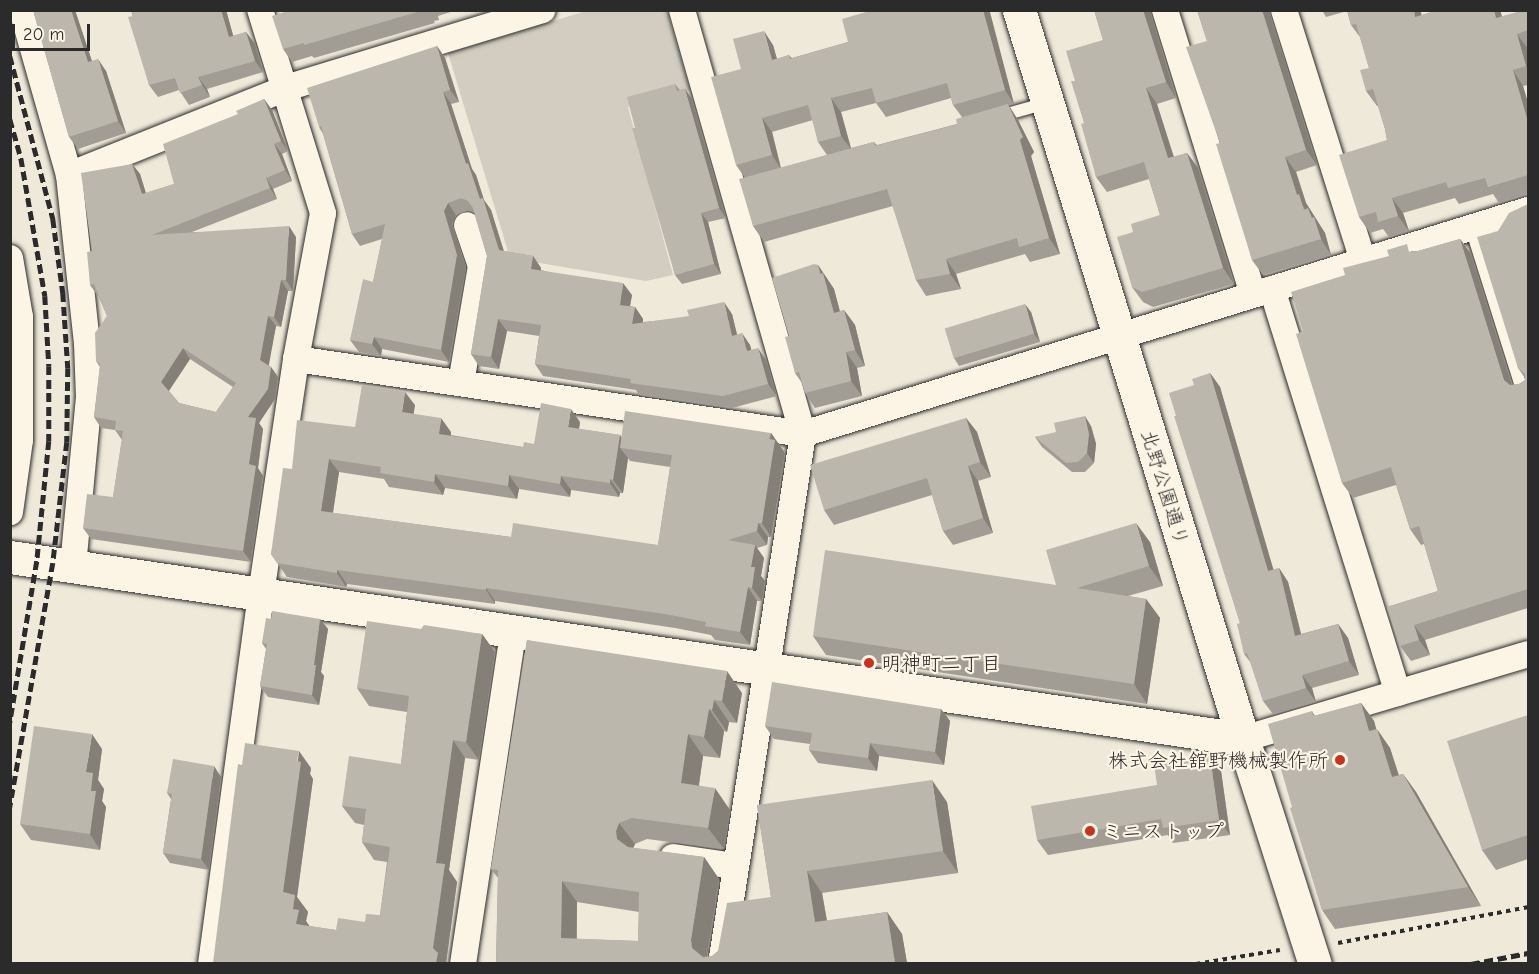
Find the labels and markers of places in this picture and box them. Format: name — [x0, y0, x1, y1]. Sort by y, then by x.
place label: 明神町二丁目 — [881, 651, 1001, 675]
marker: 明神町二丁目 — [862, 656, 876, 670]
place label: 株式会社舘野機械製作所 — [1108, 748, 1328, 772]
marker: 株式会社舘野機械製作所 — [1333, 753, 1347, 767]
place label: ミニストップ — [1102, 819, 1222, 843]
marker: ミニストップ — [1083, 824, 1097, 838]

